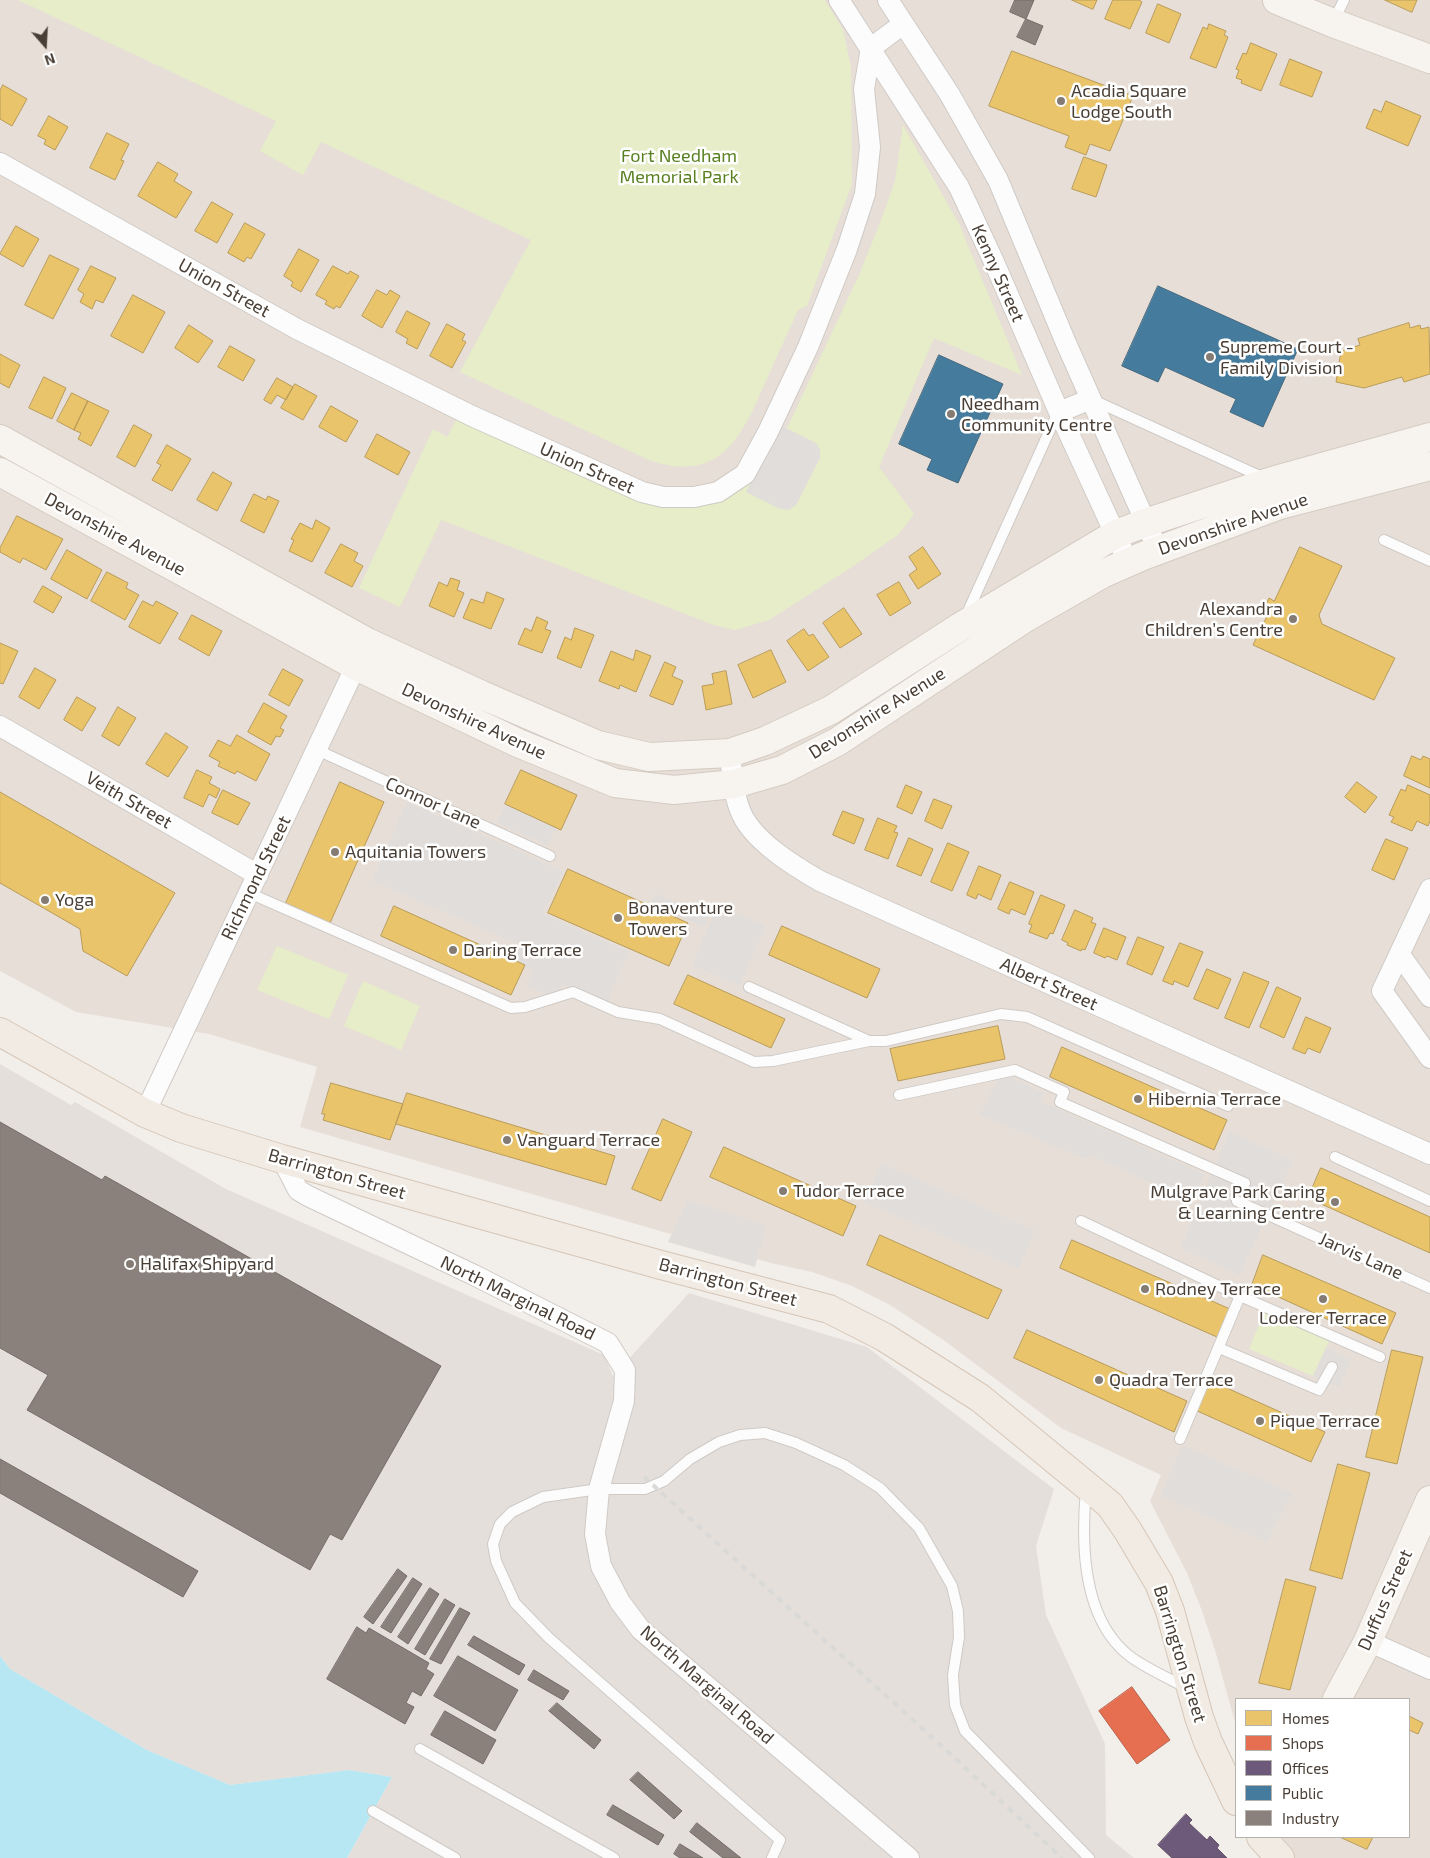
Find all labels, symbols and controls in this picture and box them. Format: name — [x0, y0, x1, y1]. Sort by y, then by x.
north arrow — [20, 20, 70, 70]
text: N — [43, 50, 58, 69]
place label: Acadia Square Lodge South — [1071, 80, 1187, 122]
marker: Acadia Square Lodge South — [1055, 95, 1067, 107]
park label: Fort Needham Memorial Park — [619, 145, 739, 188]
street label: Kenny Street — [967, 221, 1029, 325]
street label: Union Street — [174, 254, 274, 322]
place label: Supreme Court - Family Division — [1220, 336, 1354, 378]
marker: Supreme Court - Family Division — [1204, 351, 1216, 363]
place label: Needham Community Centre — [961, 393, 1112, 436]
marker: Needham Community Centre — [945, 408, 957, 420]
street label: Union Street — [536, 437, 638, 499]
street label: Devonshire Avenue — [41, 488, 189, 580]
street label: Devonshire Avenue — [1155, 488, 1311, 560]
place label: Alexandra Children’s Centre — [1145, 598, 1283, 640]
marker: Alexandra Children’s Centre — [1287, 613, 1299, 625]
street label: Devonshire Avenue — [805, 662, 949, 764]
street label: Devonshire Avenue — [398, 678, 550, 764]
street label: Veith Street — [82, 767, 176, 833]
street label: Connor Lane — [382, 772, 484, 834]
street label: Richmond Street — [217, 812, 295, 944]
place label: Aquitania Towers — [345, 841, 486, 863]
marker: Aquitania Towers — [329, 846, 341, 858]
place label: Yoga — [55, 889, 94, 911]
marker: Yoga — [39, 894, 51, 906]
place label: Bonaventure Towers — [628, 897, 733, 940]
marker: Bonaventure Towers — [612, 912, 624, 924]
place label: Daring Terrace — [463, 939, 582, 961]
marker: Daring Terrace — [447, 944, 459, 956]
street label: Albert Street — [997, 953, 1101, 1015]
place label: Hibernia Terrace — [1148, 1088, 1281, 1110]
marker: Hibernia Terrace — [1132, 1093, 1144, 1105]
place label: Vanguard Terrace — [517, 1129, 660, 1151]
marker: Vanguard Terrace — [501, 1134, 513, 1146]
street label: Barrington Street — [266, 1144, 408, 1204]
place label: Tudor Terrace — [793, 1180, 905, 1202]
place label: Mulgrave Park Caring & Learning Centre — [1150, 1181, 1325, 1224]
marker: Tudor Terrace — [777, 1185, 789, 1197]
marker: Mulgrave Park Caring & Learning Centre — [1329, 1196, 1341, 1208]
street label: Jarvis Lane — [1316, 1228, 1406, 1284]
street label: North Marginal Road — [437, 1251, 599, 1345]
place label: Halifax Shipyard — [140, 1253, 274, 1275]
street label: Barrington Street — [657, 1253, 799, 1311]
marker: Halifax Shipyard — [124, 1258, 136, 1270]
place label: Rodney Terrace — [1155, 1278, 1281, 1300]
marker: Rodney Terrace — [1139, 1283, 1151, 1295]
marker: Loderer Terrace — [1317, 1293, 1329, 1305]
place label: Loderer Terrace — [1259, 1307, 1387, 1329]
place label: Quadra Terrace — [1109, 1369, 1233, 1391]
marker: Quadra Terrace — [1093, 1374, 1105, 1386]
place label: Pique Terrace — [1270, 1410, 1380, 1432]
marker: Pique Terrace — [1254, 1415, 1266, 1427]
street label: Duffus Street — [1353, 1546, 1417, 1654]
street label: Barrington Street — [1149, 1583, 1211, 1725]
street label: North Marginal Road — [636, 1621, 778, 1749]
legend — [1235, 1698, 1410, 1838]
text: Homes — [1282, 1709, 1329, 1727]
text: Shops — [1282, 1734, 1324, 1752]
text: Offices — [1282, 1759, 1329, 1777]
text: Public — [1282, 1784, 1323, 1802]
text: Industry — [1282, 1809, 1339, 1827]

